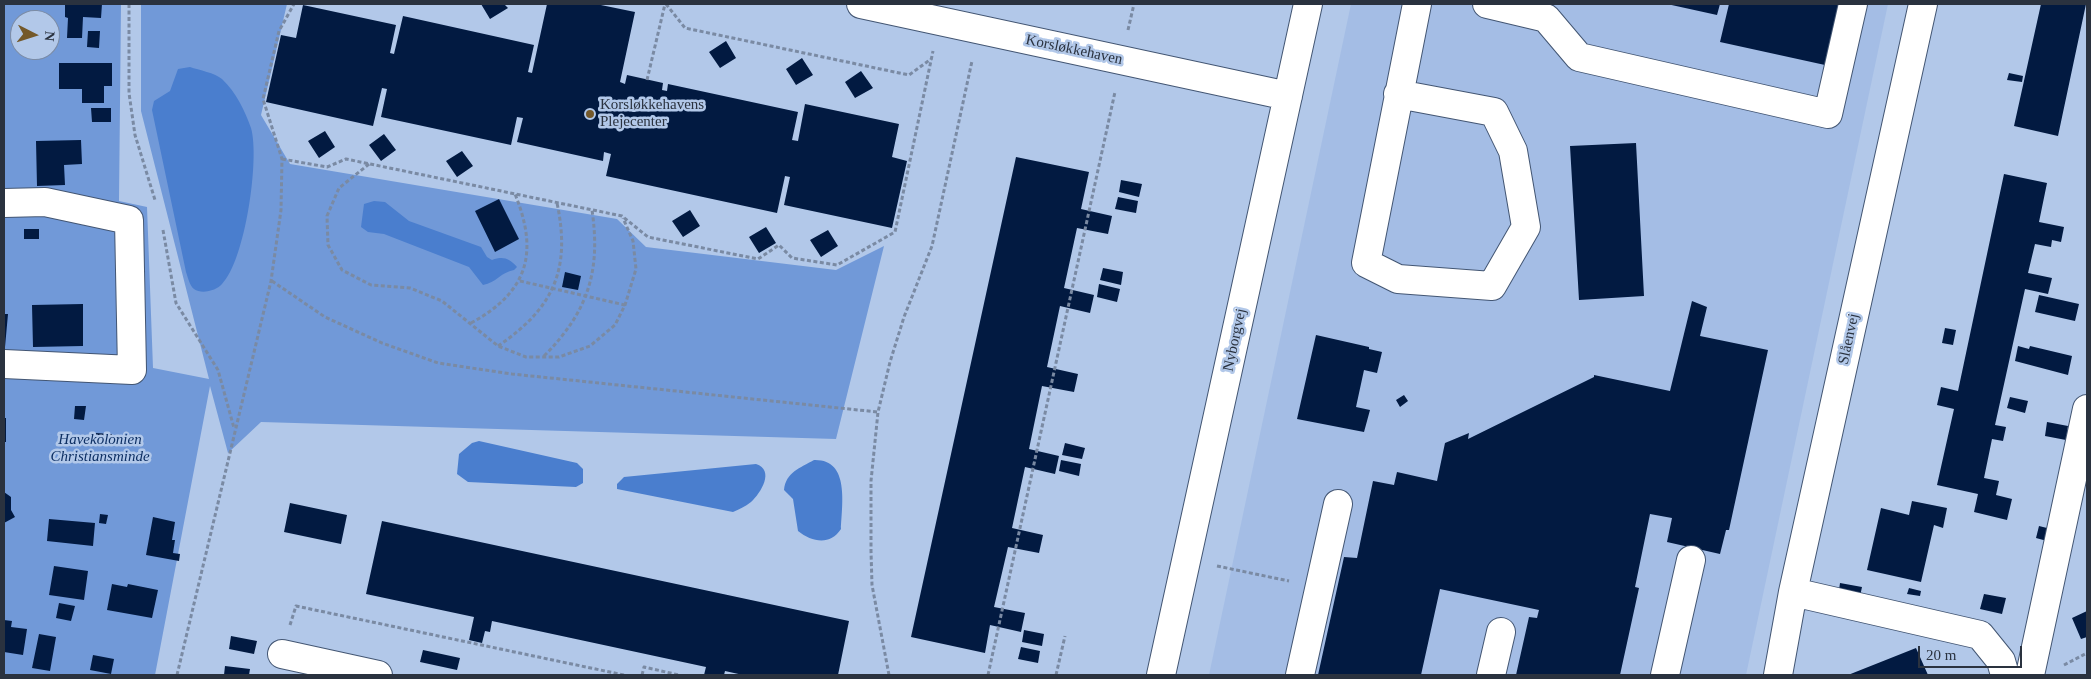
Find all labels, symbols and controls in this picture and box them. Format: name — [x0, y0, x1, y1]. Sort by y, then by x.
north arrow — [10, 10, 60, 60]
text: N — [42, 31, 57, 42]
street label: Korsløkkehaven — [1024, 31, 1124, 69]
place label: Korsløkkehavens Plejecenter — [600, 96, 704, 131]
marker: Korsløkkehavens Plejecenter — [584, 108, 596, 120]
street label: Nyborgvej — [1220, 307, 1250, 373]
street label: Slåenvej — [1835, 312, 1863, 366]
park label: Havekolonien Christiansminde — [50, 431, 150, 466]
scale bar — [1921, 636, 2025, 668]
text: 20 m — [1926, 647, 1956, 663]

